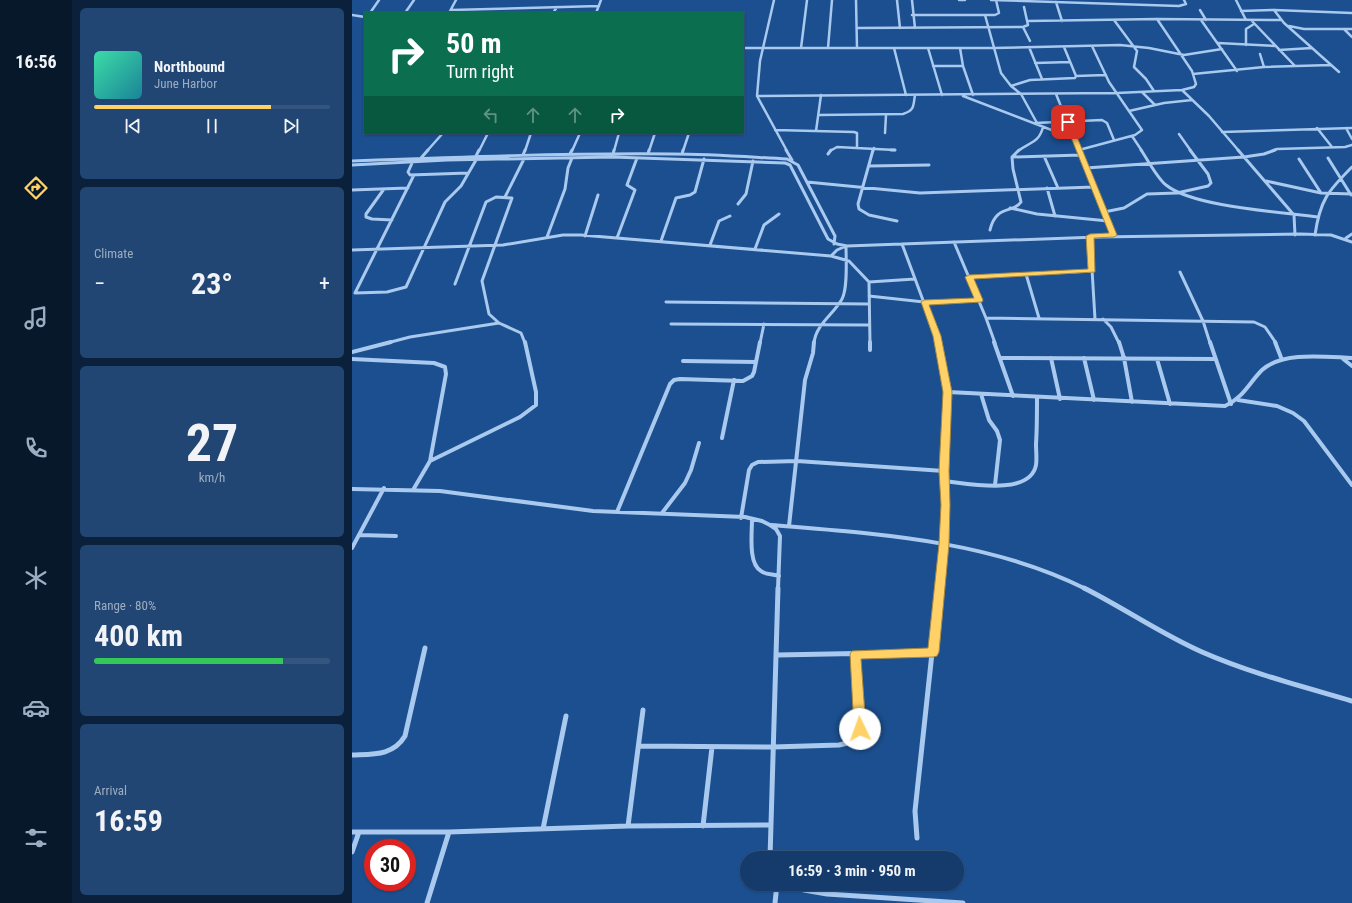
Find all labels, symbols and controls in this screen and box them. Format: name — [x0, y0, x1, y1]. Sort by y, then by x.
text: 50 m — [446, 27, 502, 60]
icon: right — [380, 28, 432, 80]
text: 16:56 — [15, 51, 57, 72]
text: Northbound — [154, 58, 225, 76]
text: Turn right — [446, 61, 514, 82]
text: June Harbor — [154, 76, 217, 91]
icon: left — [480, 104, 502, 126]
icon: ahead — [522, 104, 544, 126]
icon: ahead — [564, 104, 586, 126]
icon: right — [606, 104, 628, 126]
pin — [1051, 105, 1085, 139]
icon: arrive — [1057, 111, 1079, 133]
icon: previous — [122, 115, 144, 137]
icon: pause — [201, 115, 223, 137]
icon: next — [280, 115, 302, 137]
icon: directions — [22, 174, 50, 202]
text: Climate — [94, 246, 133, 261]
text: 23° — [191, 266, 233, 301]
text: − — [94, 271, 105, 296]
text: + — [319, 271, 330, 296]
icon: music — [22, 304, 50, 332]
text: 27 — [186, 413, 238, 474]
icon: phone — [22, 434, 50, 462]
text: km/h — [199, 470, 225, 485]
icon: climate — [22, 564, 50, 592]
text: Range · 80% — [94, 598, 156, 613]
text: 400 km — [94, 618, 183, 653]
icon: car — [22, 694, 50, 722]
position arrow — [839, 708, 881, 750]
text: Arrival — [94, 783, 127, 798]
text: 16:59 — [94, 803, 163, 838]
icon: filters — [22, 824, 50, 852]
speed limit sign: 30 — [364, 839, 416, 891]
text: 16:59 · 3 min · 950 m — [788, 862, 916, 880]

